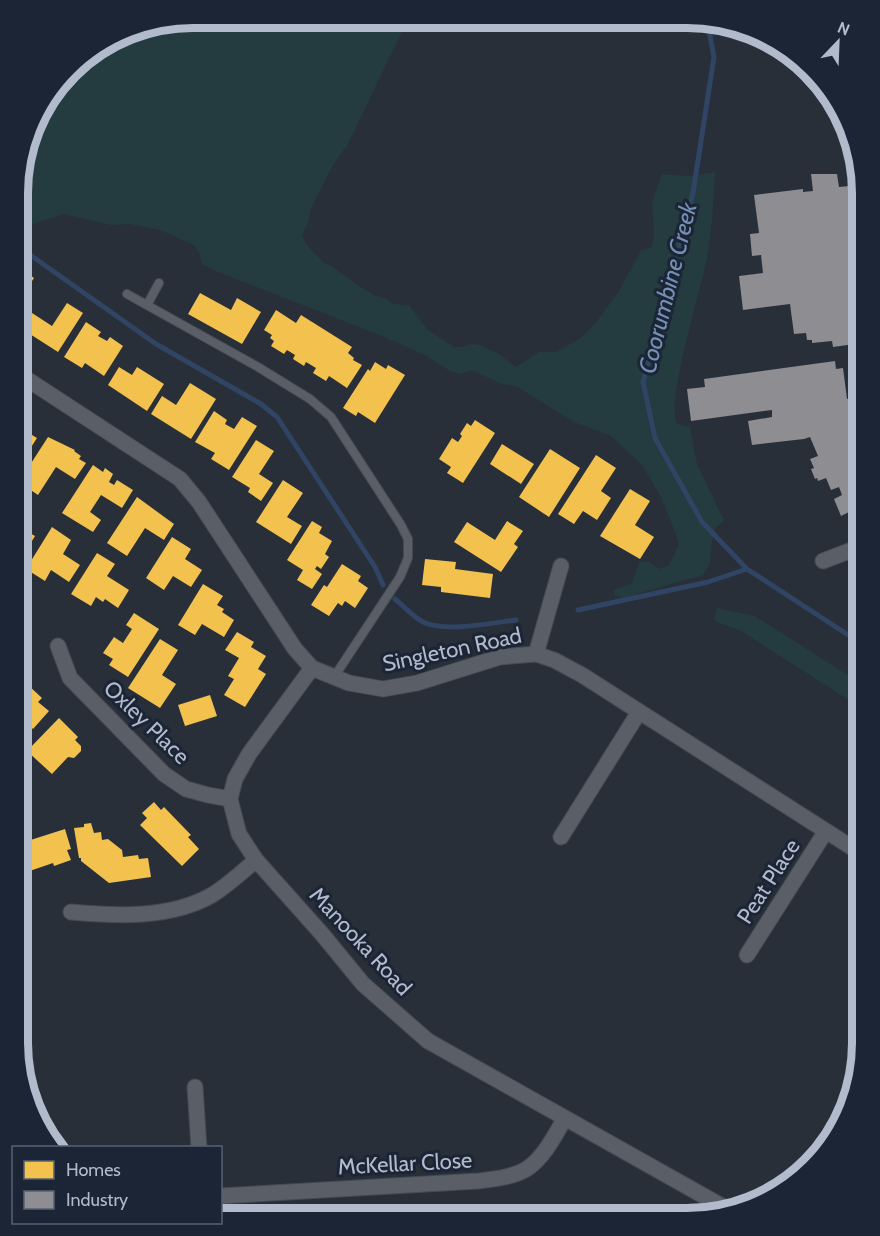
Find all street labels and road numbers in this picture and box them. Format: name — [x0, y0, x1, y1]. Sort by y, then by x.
street label: Singleton Road — [380, 622, 524, 677]
street label: Oxley Place — [98, 675, 195, 770]
street label: Peat Place — [731, 834, 806, 929]
street label: Manooka Road — [304, 882, 417, 1001]
street label: McKellar Close — [337, 1147, 473, 1180]

